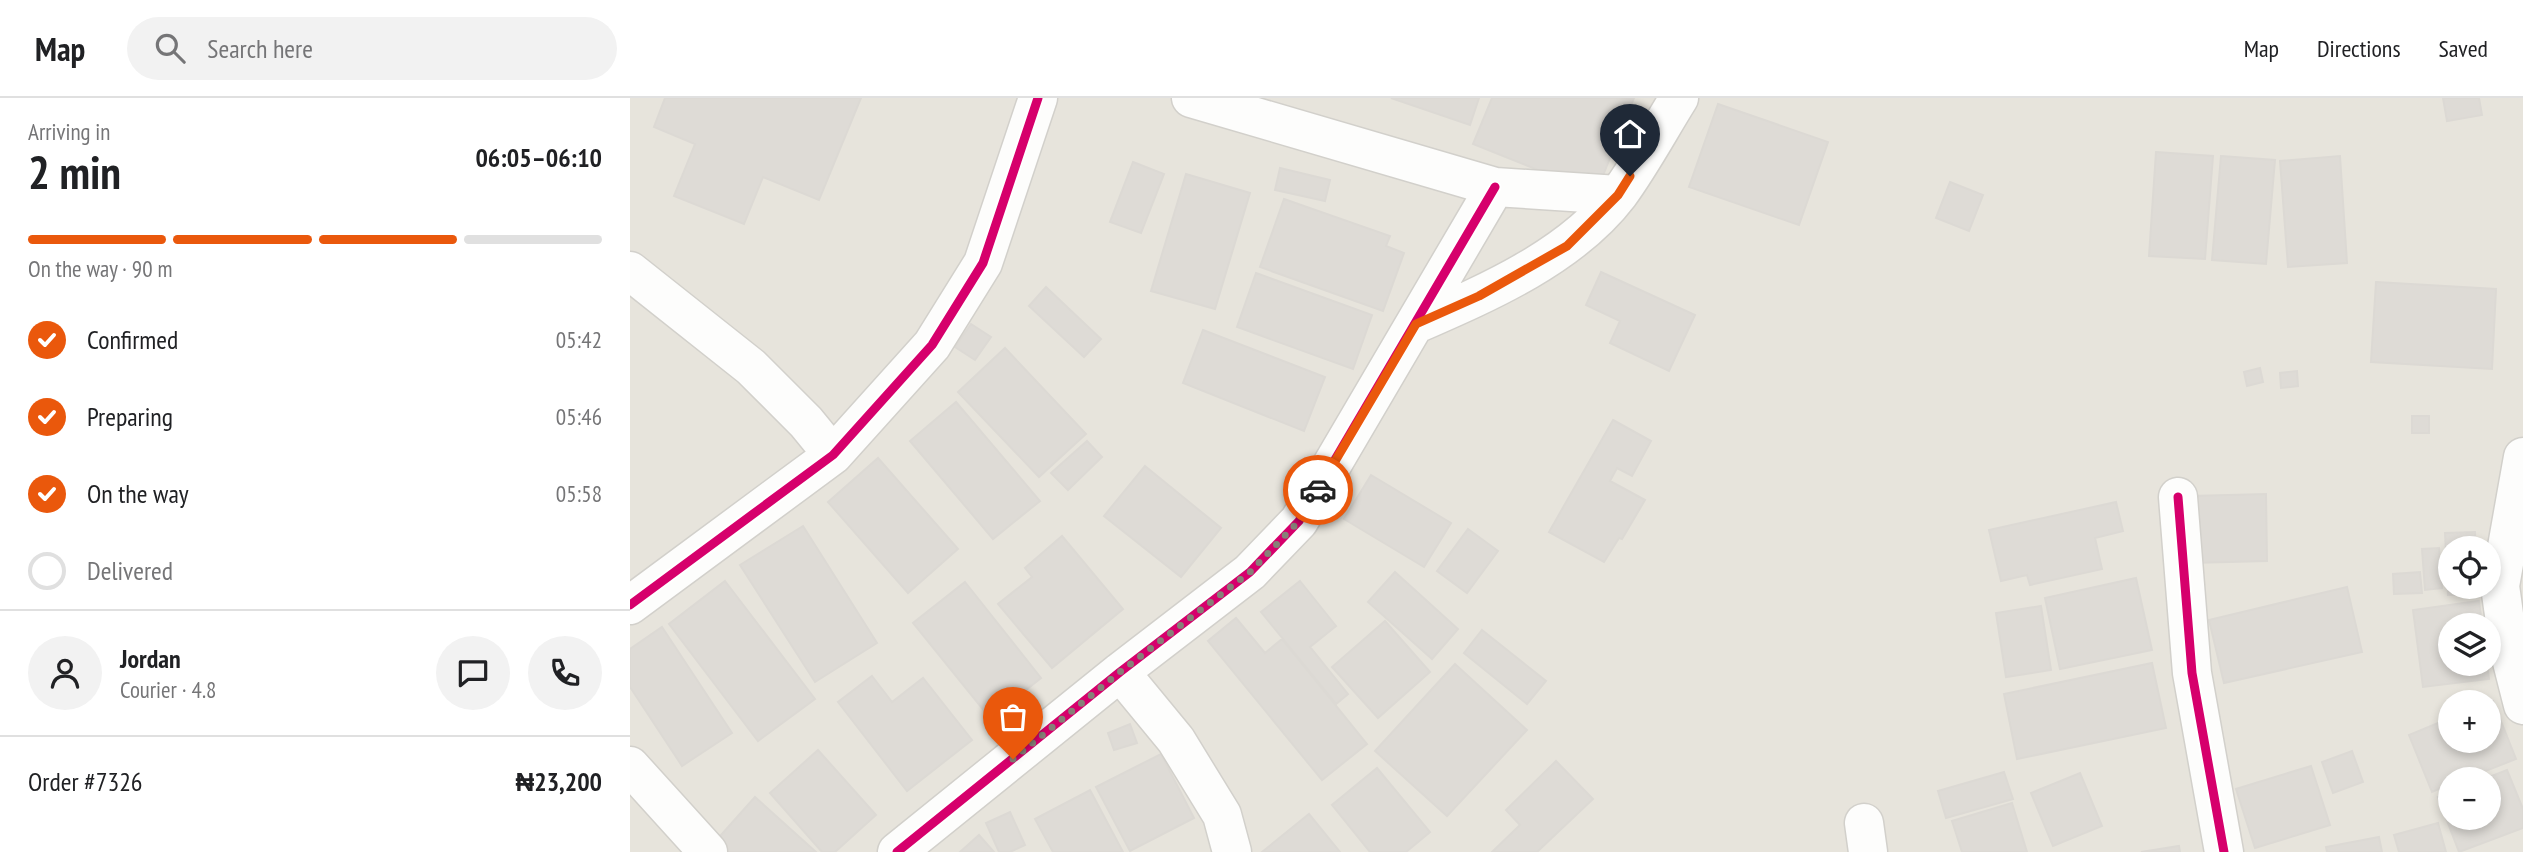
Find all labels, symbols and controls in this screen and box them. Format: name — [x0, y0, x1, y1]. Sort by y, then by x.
search box — [127, 17, 617, 80]
text: Map — [35, 27, 85, 70]
icon: search — [151, 29, 189, 67]
text: Search here — [207, 32, 313, 65]
text: Map — [2244, 33, 2279, 64]
text: Directions — [2317, 33, 2401, 64]
text: Saved — [2439, 33, 2488, 64]
pin — [1600, 104, 1660, 176]
icon: home — [1611, 115, 1649, 153]
text: Arriving in — [28, 117, 110, 146]
text: 06:05–06:10 — [475, 141, 602, 174]
text: 2 min — [28, 142, 121, 202]
text: On the way · 90 m — [28, 254, 172, 283]
icon: check — [28, 321, 66, 359]
text: Confirmed — [87, 323, 178, 356]
text: 05:42 — [556, 325, 602, 354]
icon: check — [28, 398, 66, 436]
text: Preparing — [87, 400, 173, 433]
text: 05:46 — [556, 402, 602, 431]
courier — [1283, 455, 1353, 525]
icon: car — [1299, 471, 1337, 509]
icon: check — [28, 475, 66, 513]
text: On the way — [87, 477, 189, 510]
text: 05:58 — [556, 479, 602, 508]
map controls — [2438, 536, 2501, 830]
button: locate — [2438, 536, 2501, 599]
text: Delivered — [87, 554, 173, 587]
button: layers — [2438, 613, 2501, 676]
button: person — [28, 636, 102, 710]
button: chat — [436, 636, 510, 710]
button: phone — [528, 636, 602, 710]
text: Jordan — [120, 642, 181, 675]
text: Courier · 4.8 — [120, 675, 216, 704]
pin — [983, 687, 1043, 759]
button: + — [2438, 690, 2501, 753]
icon: bag — [994, 698, 1032, 736]
text: Order #7326 — [28, 765, 143, 798]
text: ₦23,200 — [515, 765, 602, 798]
button: − — [2438, 767, 2501, 830]

